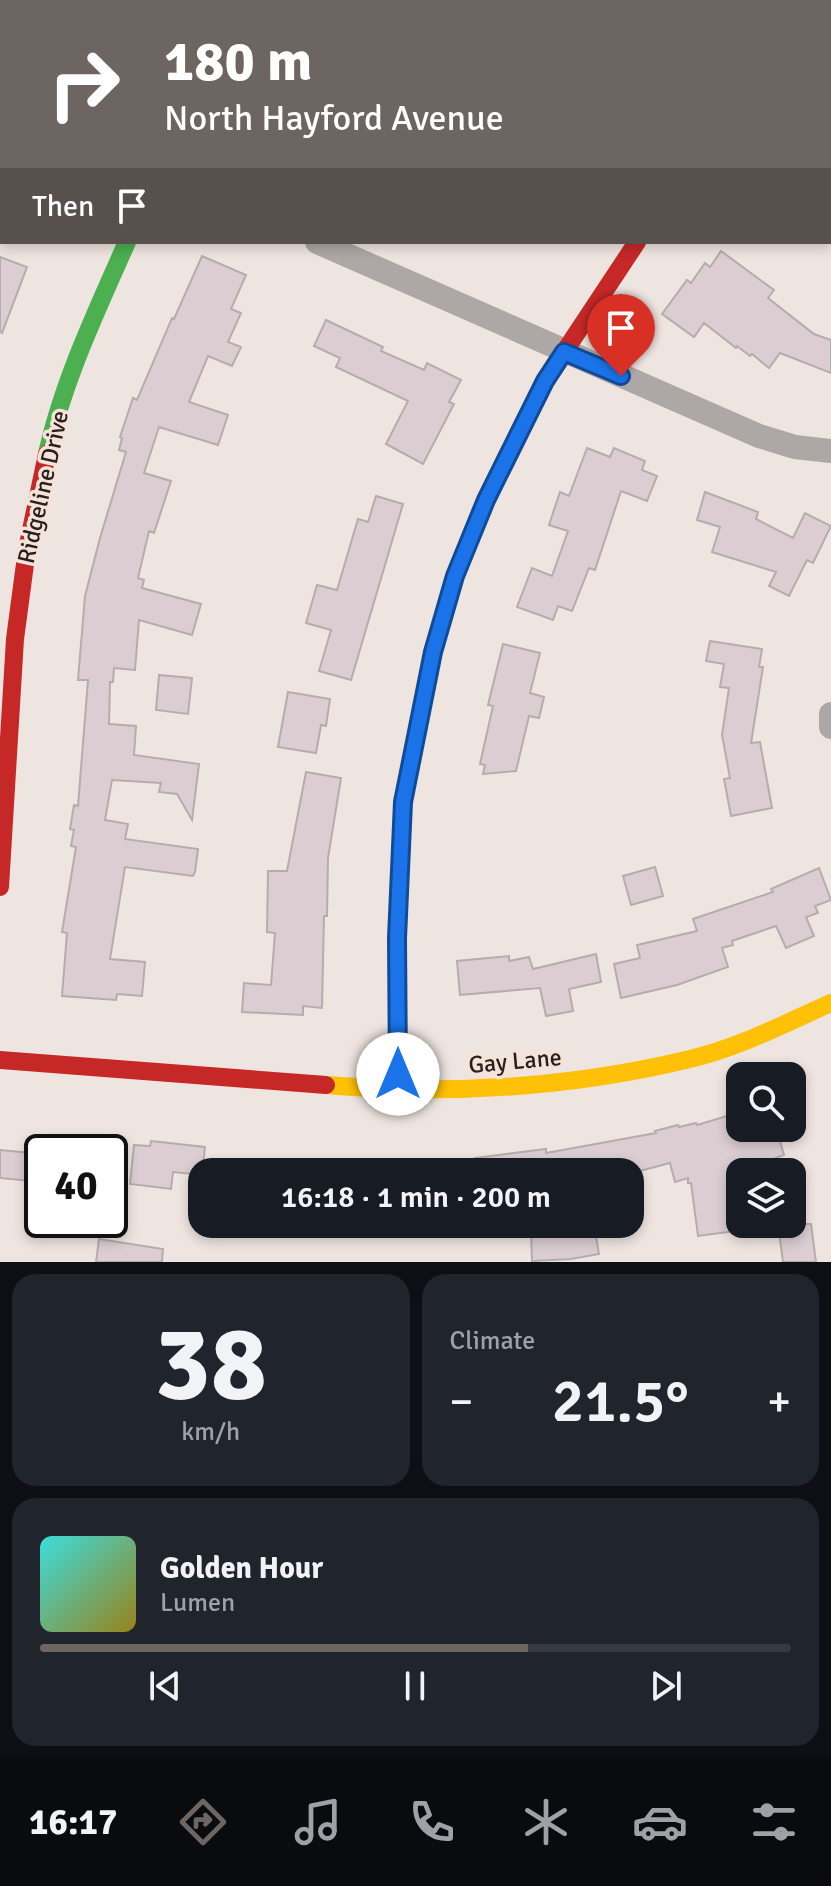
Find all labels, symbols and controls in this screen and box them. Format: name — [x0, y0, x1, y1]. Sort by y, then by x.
text: 180 m — [164, 27, 312, 96]
icon: right — [32, 32, 136, 136]
text: North Hayford Avenue — [164, 96, 504, 141]
icon: arrive — [110, 184, 154, 228]
text: Then — [32, 188, 94, 225]
pin — [587, 294, 655, 376]
icon: arrive — [599, 306, 643, 350]
street label: Ridgeline Drive — [11, 408, 75, 566]
position arrow — [356, 1032, 440, 1116]
street label: Gay Lane — [467, 1042, 563, 1080]
map controls — [726, 1062, 806, 1238]
button: search — [726, 1062, 806, 1142]
speed limit sign: 40 — [24, 1134, 128, 1238]
button: layers — [726, 1158, 806, 1238]
text: 16:18 · 1 min · 200 m — [281, 1179, 551, 1216]
text: 38 — [155, 1300, 267, 1428]
text: Climate — [450, 1325, 535, 1357]
text: 21.5° — [552, 1365, 689, 1439]
text: − — [450, 1375, 473, 1429]
text: + — [767, 1375, 791, 1429]
text: km/h — [181, 1416, 240, 1448]
text: Golden Hour — [160, 1550, 323, 1587]
text: Lumen — [160, 1587, 235, 1619]
icon: previous — [143, 1664, 187, 1708]
icon: pause — [393, 1664, 437, 1708]
icon: next — [644, 1664, 688, 1708]
icon: directions — [175, 1794, 231, 1850]
icon: music — [290, 1794, 346, 1850]
icon: phone — [404, 1794, 460, 1850]
icon: climate — [518, 1794, 574, 1850]
icon: car — [632, 1794, 688, 1850]
icon: filters — [746, 1794, 802, 1850]
text: 16:17 — [29, 1800, 117, 1845]

